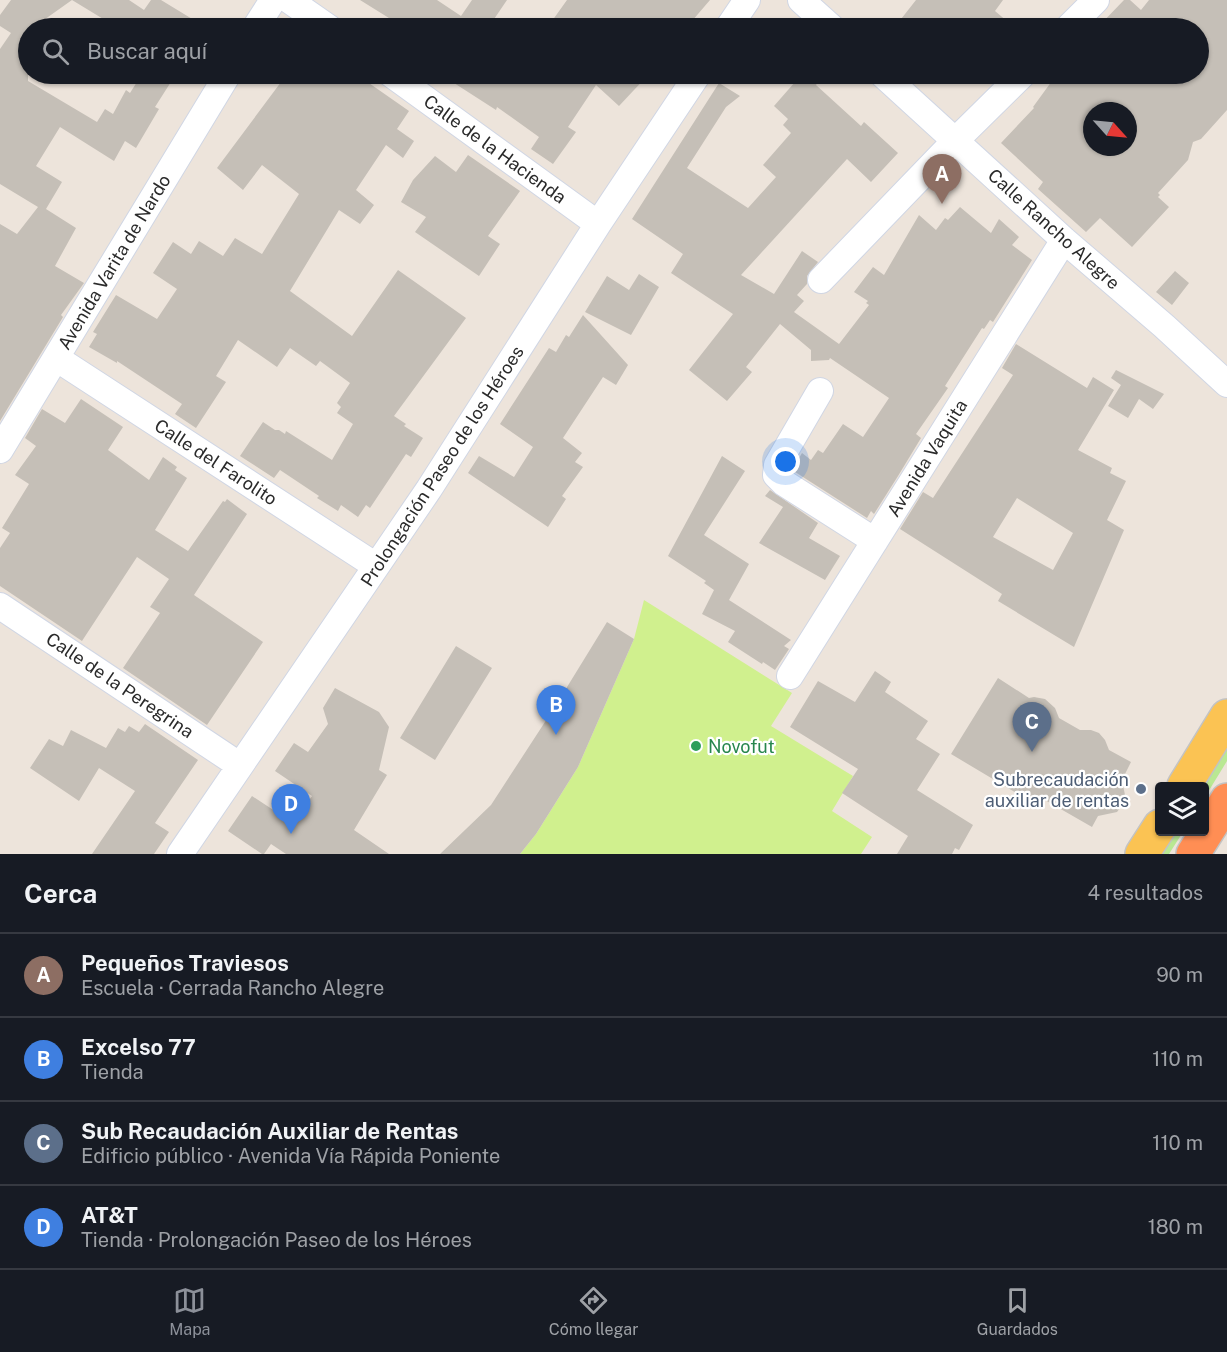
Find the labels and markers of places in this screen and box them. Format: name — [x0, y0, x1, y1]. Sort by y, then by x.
pin: A — [922, 154, 962, 204]
pin: B — [536, 686, 576, 735]
pin: C — [1012, 702, 1052, 752]
place label: Novofut — [708, 736, 775, 757]
marker: Novofut — [689, 739, 703, 753]
place label: Subrecaudación auxiliar de rentas — [985, 769, 1129, 811]
marker: Subrecaudación auxiliar de rentas — [1134, 782, 1148, 796]
pin: D — [272, 784, 310, 834]

